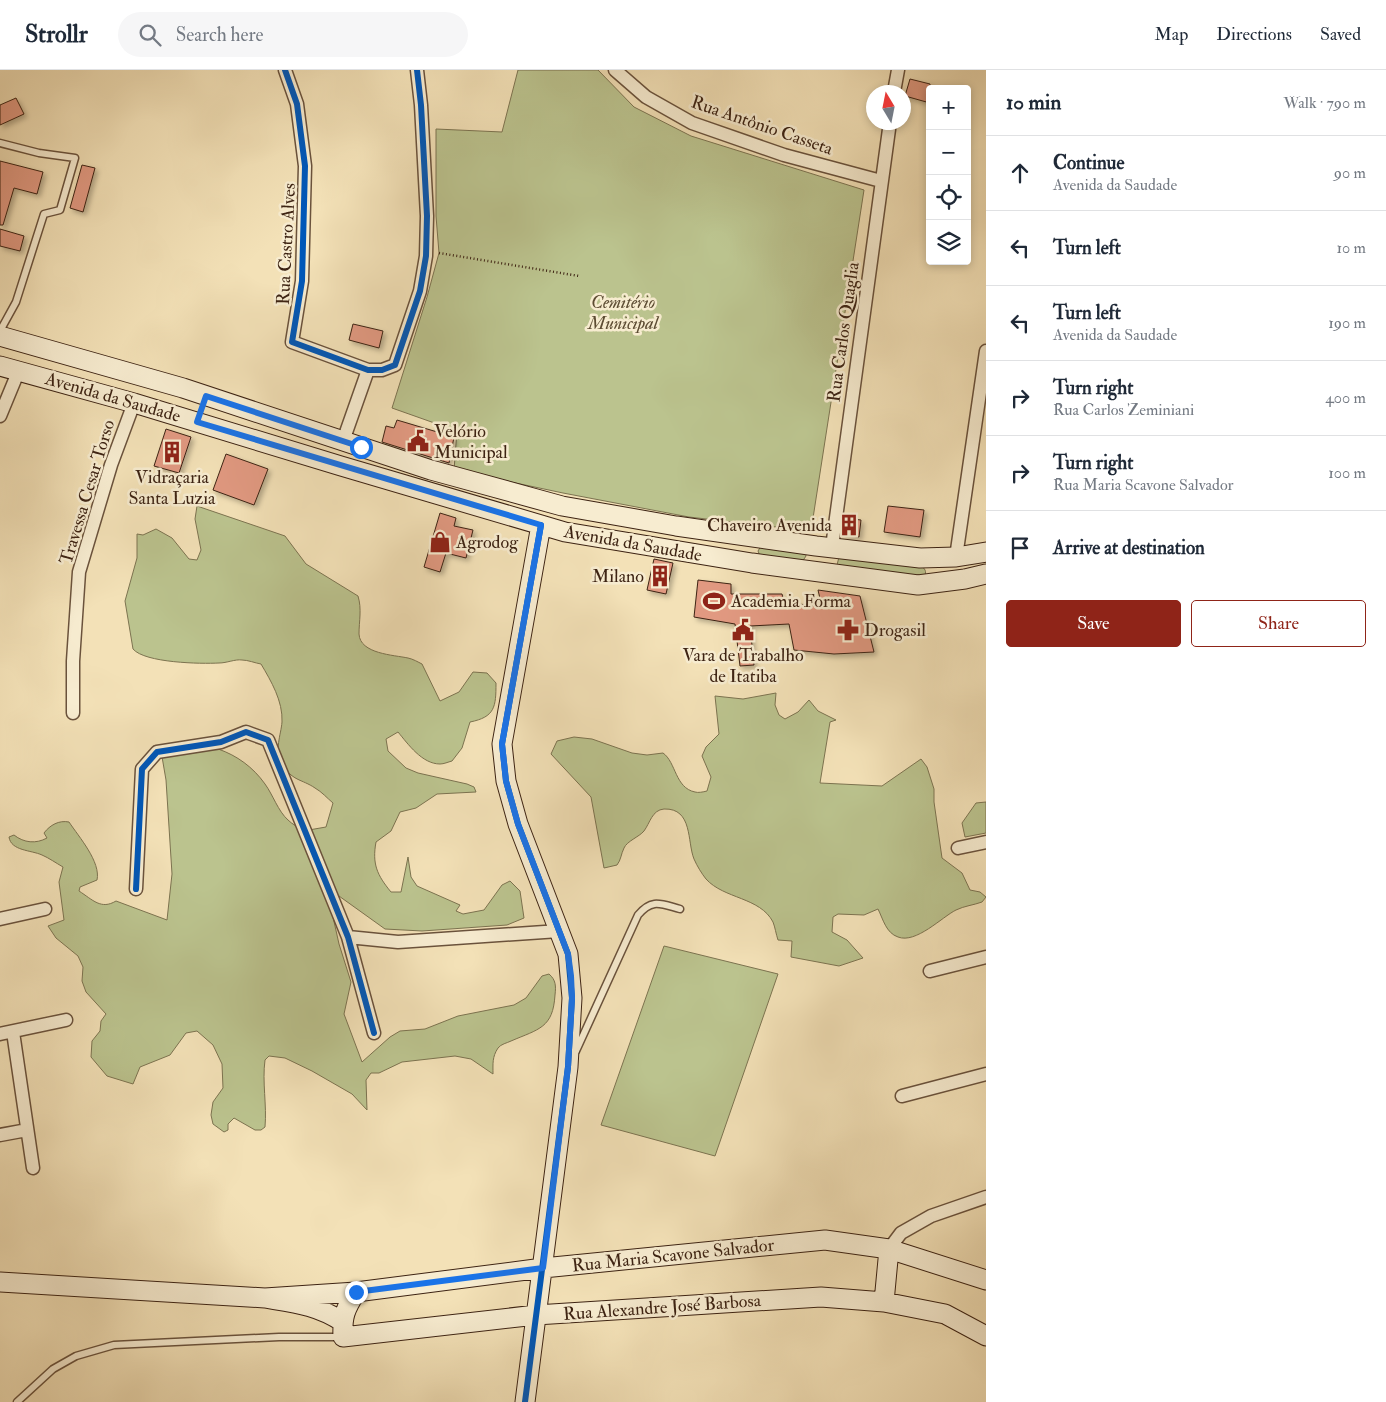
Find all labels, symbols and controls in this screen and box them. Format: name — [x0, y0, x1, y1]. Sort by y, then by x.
search box — [118, 12, 468, 57]
text: Strollr — [25, 19, 88, 50]
icon: search — [136, 21, 164, 49]
text: Search here — [176, 23, 264, 47]
text: Map — [1155, 23, 1188, 46]
text: Directions — [1216, 23, 1292, 46]
text: Saved — [1320, 23, 1361, 46]
north arrow — [866, 85, 911, 130]
map controls — [926, 85, 971, 265]
button: + — [926, 85, 971, 130]
text: 10 min — [1006, 89, 1061, 116]
street label: Rua Antônio Casseta — [688, 90, 836, 161]
text: Walk · 790 m — [1283, 93, 1366, 113]
button: − — [926, 130, 971, 175]
text: Continue — [1053, 151, 1124, 175]
icon: ahead — [1006, 159, 1034, 187]
text: 90 m — [1334, 163, 1366, 183]
button: locate — [926, 175, 971, 220]
text: Avenida da Saudade — [1053, 175, 1177, 195]
street label: Rua Castro Alves — [272, 182, 301, 306]
button: layers — [926, 220, 971, 265]
icon: left — [1006, 234, 1034, 262]
text: Turn left — [1053, 236, 1121, 260]
text: 10 m — [1336, 238, 1366, 258]
street label: Rua Carlos Quaglia — [822, 260, 865, 404]
park label: Cemitério Municipal — [587, 291, 660, 335]
text: Turn left — [1053, 301, 1121, 325]
icon: left — [1006, 309, 1034, 337]
text: 190 m — [1328, 313, 1366, 333]
text: Avenida da Saudade — [1053, 325, 1177, 345]
street label: Avenida da Saudade — [42, 367, 184, 428]
text: Turn right — [1053, 376, 1133, 400]
icon: right — [1006, 384, 1034, 412]
text: 400 m — [1325, 388, 1366, 408]
text: Rua Carlos Zeminiani — [1053, 400, 1194, 420]
street label: Travessa Cesar Torso — [55, 417, 120, 567]
place label: Velório Municipal — [434, 420, 508, 464]
public building icon: Velório Municipal — [405, 428, 431, 454]
route start — [350, 436, 373, 459]
building icon: Vidraçaria Santa Luzia — [159, 439, 185, 465]
text: Turn right — [1053, 451, 1133, 475]
icon: right — [1006, 459, 1034, 487]
text: 100 m — [1328, 463, 1366, 483]
place label: Vidraçaria Santa Luzia — [129, 466, 216, 510]
text: Rua Maria Scavone Salvador — [1053, 475, 1234, 495]
building icon: Chaveiro Avenida — [836, 512, 862, 538]
place label: Chaveiro Avenida — [707, 514, 833, 537]
street label: Avenida da Saudade — [561, 520, 704, 567]
shop icon: Agrodog — [427, 529, 453, 555]
place label: Agrodog — [455, 531, 519, 554]
icon: arrive — [1006, 534, 1034, 562]
text: Arrive at destination — [1053, 536, 1205, 560]
building icon: Milano — [647, 563, 673, 589]
place label: Milano — [592, 565, 644, 588]
sports icon: Academia Forma — [701, 588, 727, 614]
place label: Academia Forma — [730, 590, 852, 613]
button: Save — [1006, 600, 1181, 647]
button: Share — [1191, 600, 1366, 647]
public building icon: Vara de Trabalho de Itatiba — [730, 617, 756, 643]
pharmacy icon: Drogasil — [835, 617, 861, 643]
place label: Drogasil — [864, 619, 926, 642]
place label: Vara de Trabalho de Itatiba — [682, 644, 804, 688]
street label: Rua Maria Scavone Salvador — [571, 1233, 776, 1278]
route end — [345, 1281, 368, 1304]
street label: Rua Alexandre José Barbosa — [562, 1289, 762, 1326]

